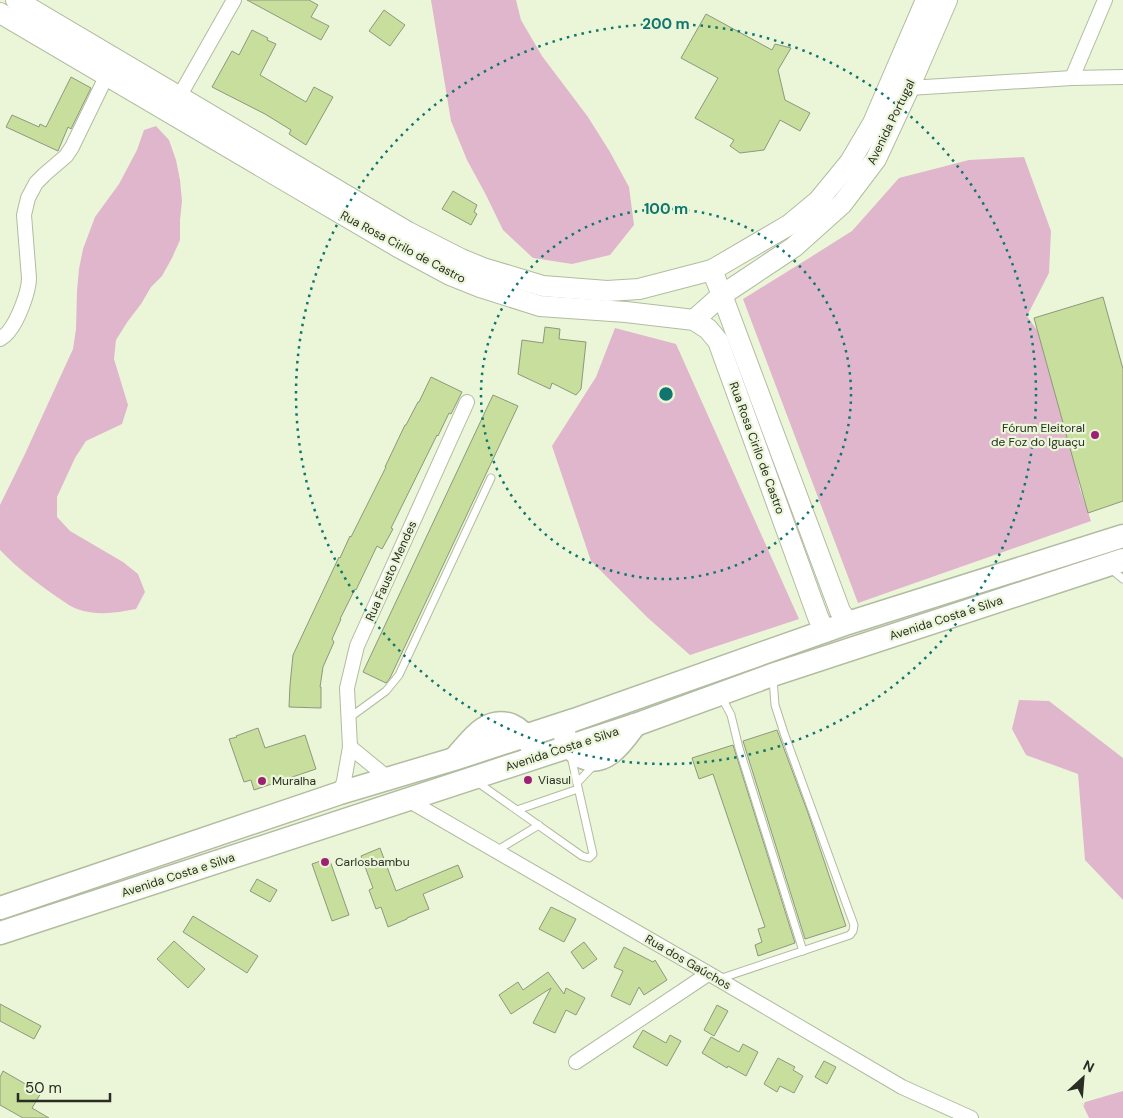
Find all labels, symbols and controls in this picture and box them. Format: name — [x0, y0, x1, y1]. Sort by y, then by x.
text: 200 m — [642, 14, 690, 34]
street label: Avenida Portugal — [863, 77, 919, 167]
text: 100 m — [644, 199, 688, 219]
street label: Rua Rosa Cirilo de Castro — [338, 207, 468, 287]
street label: Rua Rosa Cirilo de Castro — [726, 380, 788, 516]
centre of rings — [657, 385, 675, 403]
place label: Fórum Eleitoral de Foz do Iguaçu — [991, 420, 1085, 450]
marker: Fórum Eleitoral de Foz do Iguaçu — [1089, 429, 1101, 441]
street label: Rua Fausto Mendes — [362, 518, 420, 624]
street label: Avenida Costa e Silva — [887, 592, 1005, 644]
street label: Avenida Costa e Silva — [503, 723, 621, 775]
place label: Viasul — [538, 772, 571, 788]
place label: Muralha — [272, 773, 316, 789]
marker: Viasul — [522, 774, 534, 786]
marker: Muralha — [256, 775, 268, 787]
street label: Avenida Costa e Silva — [119, 849, 237, 901]
place label: Carlosbambu — [335, 854, 410, 870]
marker: Carlosbambu — [319, 856, 331, 868]
street label: Rua dos Gaúchos — [642, 931, 734, 993]
north arrow — [1058, 1053, 1108, 1103]
text: N — [1080, 1056, 1097, 1077]
scale bar — [18, 1070, 110, 1102]
text: 50 m — [25, 1078, 62, 1098]

